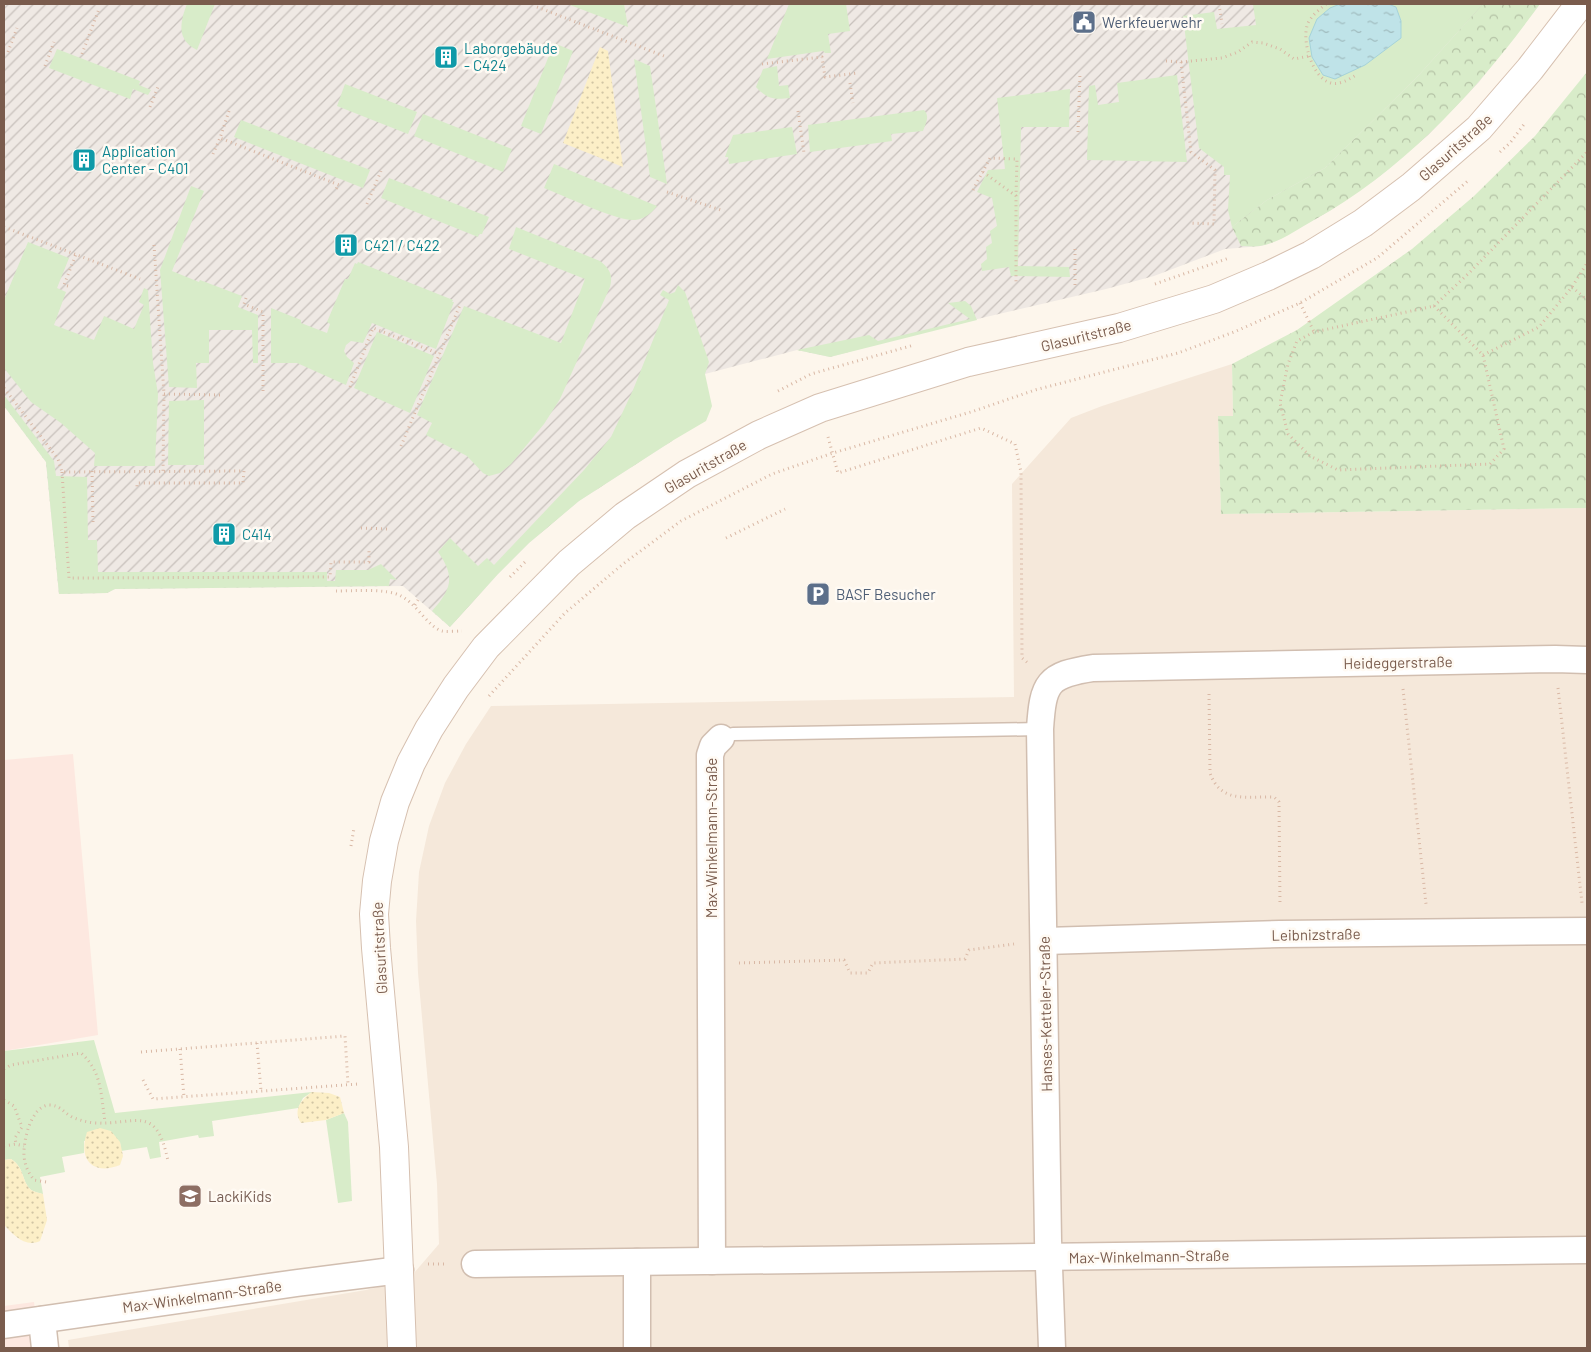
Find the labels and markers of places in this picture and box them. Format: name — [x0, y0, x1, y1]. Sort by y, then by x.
public building icon: Werkfeuerwehr — [1071, 9, 1097, 35]
place label: Werkfeuerwehr — [1102, 13, 1203, 31]
place label: Laborgebäude - C424 — [464, 39, 558, 74]
building icon: Laborgebäude - C424 — [433, 44, 459, 70]
place label: Application Center - C401 — [102, 142, 188, 177]
building icon: Application Center - C401 — [71, 147, 97, 173]
building icon: C421 / C422 — [333, 232, 359, 258]
place label: C421 / C422 — [364, 236, 440, 254]
building icon: C414 — [211, 521, 237, 547]
place label: C414 — [242, 525, 272, 543]
parking icon: BASF Besucher — [805, 581, 831, 607]
place label: BASF Besucher — [836, 585, 936, 603]
school or university icon: LackiKids — [177, 1183, 203, 1209]
place label: LackiKids — [208, 1187, 272, 1205]

